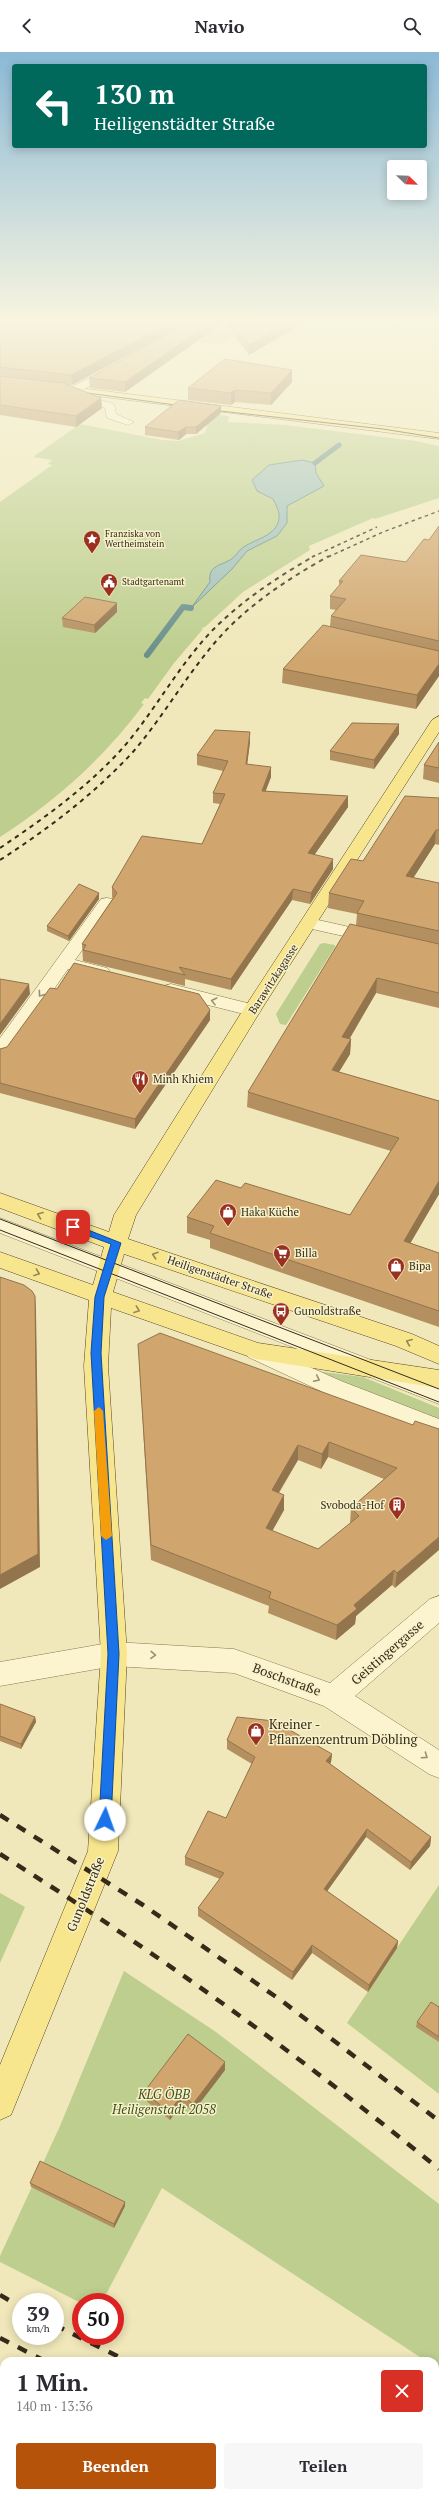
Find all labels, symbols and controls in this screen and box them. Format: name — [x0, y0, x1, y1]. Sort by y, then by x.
text: Navio — [194, 14, 245, 38]
icon: back — [16, 15, 38, 37]
icon: search — [401, 15, 423, 37]
text: 130 m — [94, 75, 175, 112]
icon: left — [28, 80, 80, 132]
text: Heiligenstädter Straße — [94, 111, 275, 135]
north arrow — [387, 160, 427, 200]
map controls — [387, 160, 427, 200]
place label: Franziska von Wertheimstein — [105, 528, 165, 550]
place icon: Franziska von Wertheimstein — [82, 529, 102, 554]
public building icon: Stadtgartenamt — [99, 572, 119, 597]
place label: Stadtgartenamt — [122, 576, 185, 588]
street label: Barawitzkagasse — [245, 941, 301, 1017]
one-way arrow — [39, 990, 46, 997]
one-way arrow — [211, 997, 218, 1006]
restaurant icon: Minh Khiem — [130, 1069, 150, 1094]
place label: Minh Khiem — [153, 1072, 214, 1086]
shop icon: Haka Küche — [218, 1202, 238, 1227]
place label: Haka Küche — [241, 1205, 299, 1219]
pin — [56, 1210, 90, 1244]
one-way arrow — [37, 1211, 44, 1219]
icon: arrive — [62, 1216, 84, 1238]
supermarket icon: Billa — [272, 1243, 292, 1268]
place label: Billa — [295, 1246, 318, 1260]
one-way arrow — [152, 1251, 159, 1260]
street label: Heiligenstädter Straße — [165, 1252, 275, 1302]
shop icon: Bipa — [386, 1256, 406, 1281]
place label: Bipa — [409, 1259, 431, 1273]
one-way arrow — [33, 1269, 40, 1277]
bus stop icon: Gunoldstraße — [271, 1301, 291, 1326]
place label: Gunoldstraße — [294, 1304, 362, 1318]
one-way arrow — [133, 1305, 140, 1313]
one-way arrow — [405, 1339, 412, 1347]
one-way arrow — [312, 1374, 320, 1382]
building icon: Svoboda-Hof — [387, 1495, 407, 1520]
place label: Svoboda-Hof — [320, 1498, 385, 1512]
street label: Geistingergasse — [347, 1615, 427, 1689]
one-way arrow — [150, 1651, 156, 1659]
street label: Boschstraße — [250, 1658, 324, 1700]
place label: Kreiner - Pflanzenzentrum Döbling — [269, 1715, 418, 1748]
shop icon: Kreiner - Pflanzenzentrum Döbling — [246, 1721, 266, 1746]
one-way arrow — [421, 1751, 428, 1758]
position arrow — [84, 1799, 126, 1841]
street label: Gunoldstraße — [62, 1854, 108, 1934]
park label: KLG ÖBB Heiligenstadt 2058 — [111, 2085, 216, 2118]
speed limit sign: 50 — [72, 2293, 124, 2345]
text: 39 — [27, 2300, 49, 2327]
text: km/h — [26, 2322, 50, 2335]
text: 1 Min. — [16, 2366, 89, 2398]
button: close — [381, 2370, 423, 2412]
text: 140 m · 13:36 — [16, 2397, 93, 2415]
button: Beenden — [16, 2443, 216, 2489]
button: Teilen — [224, 2443, 423, 2489]

